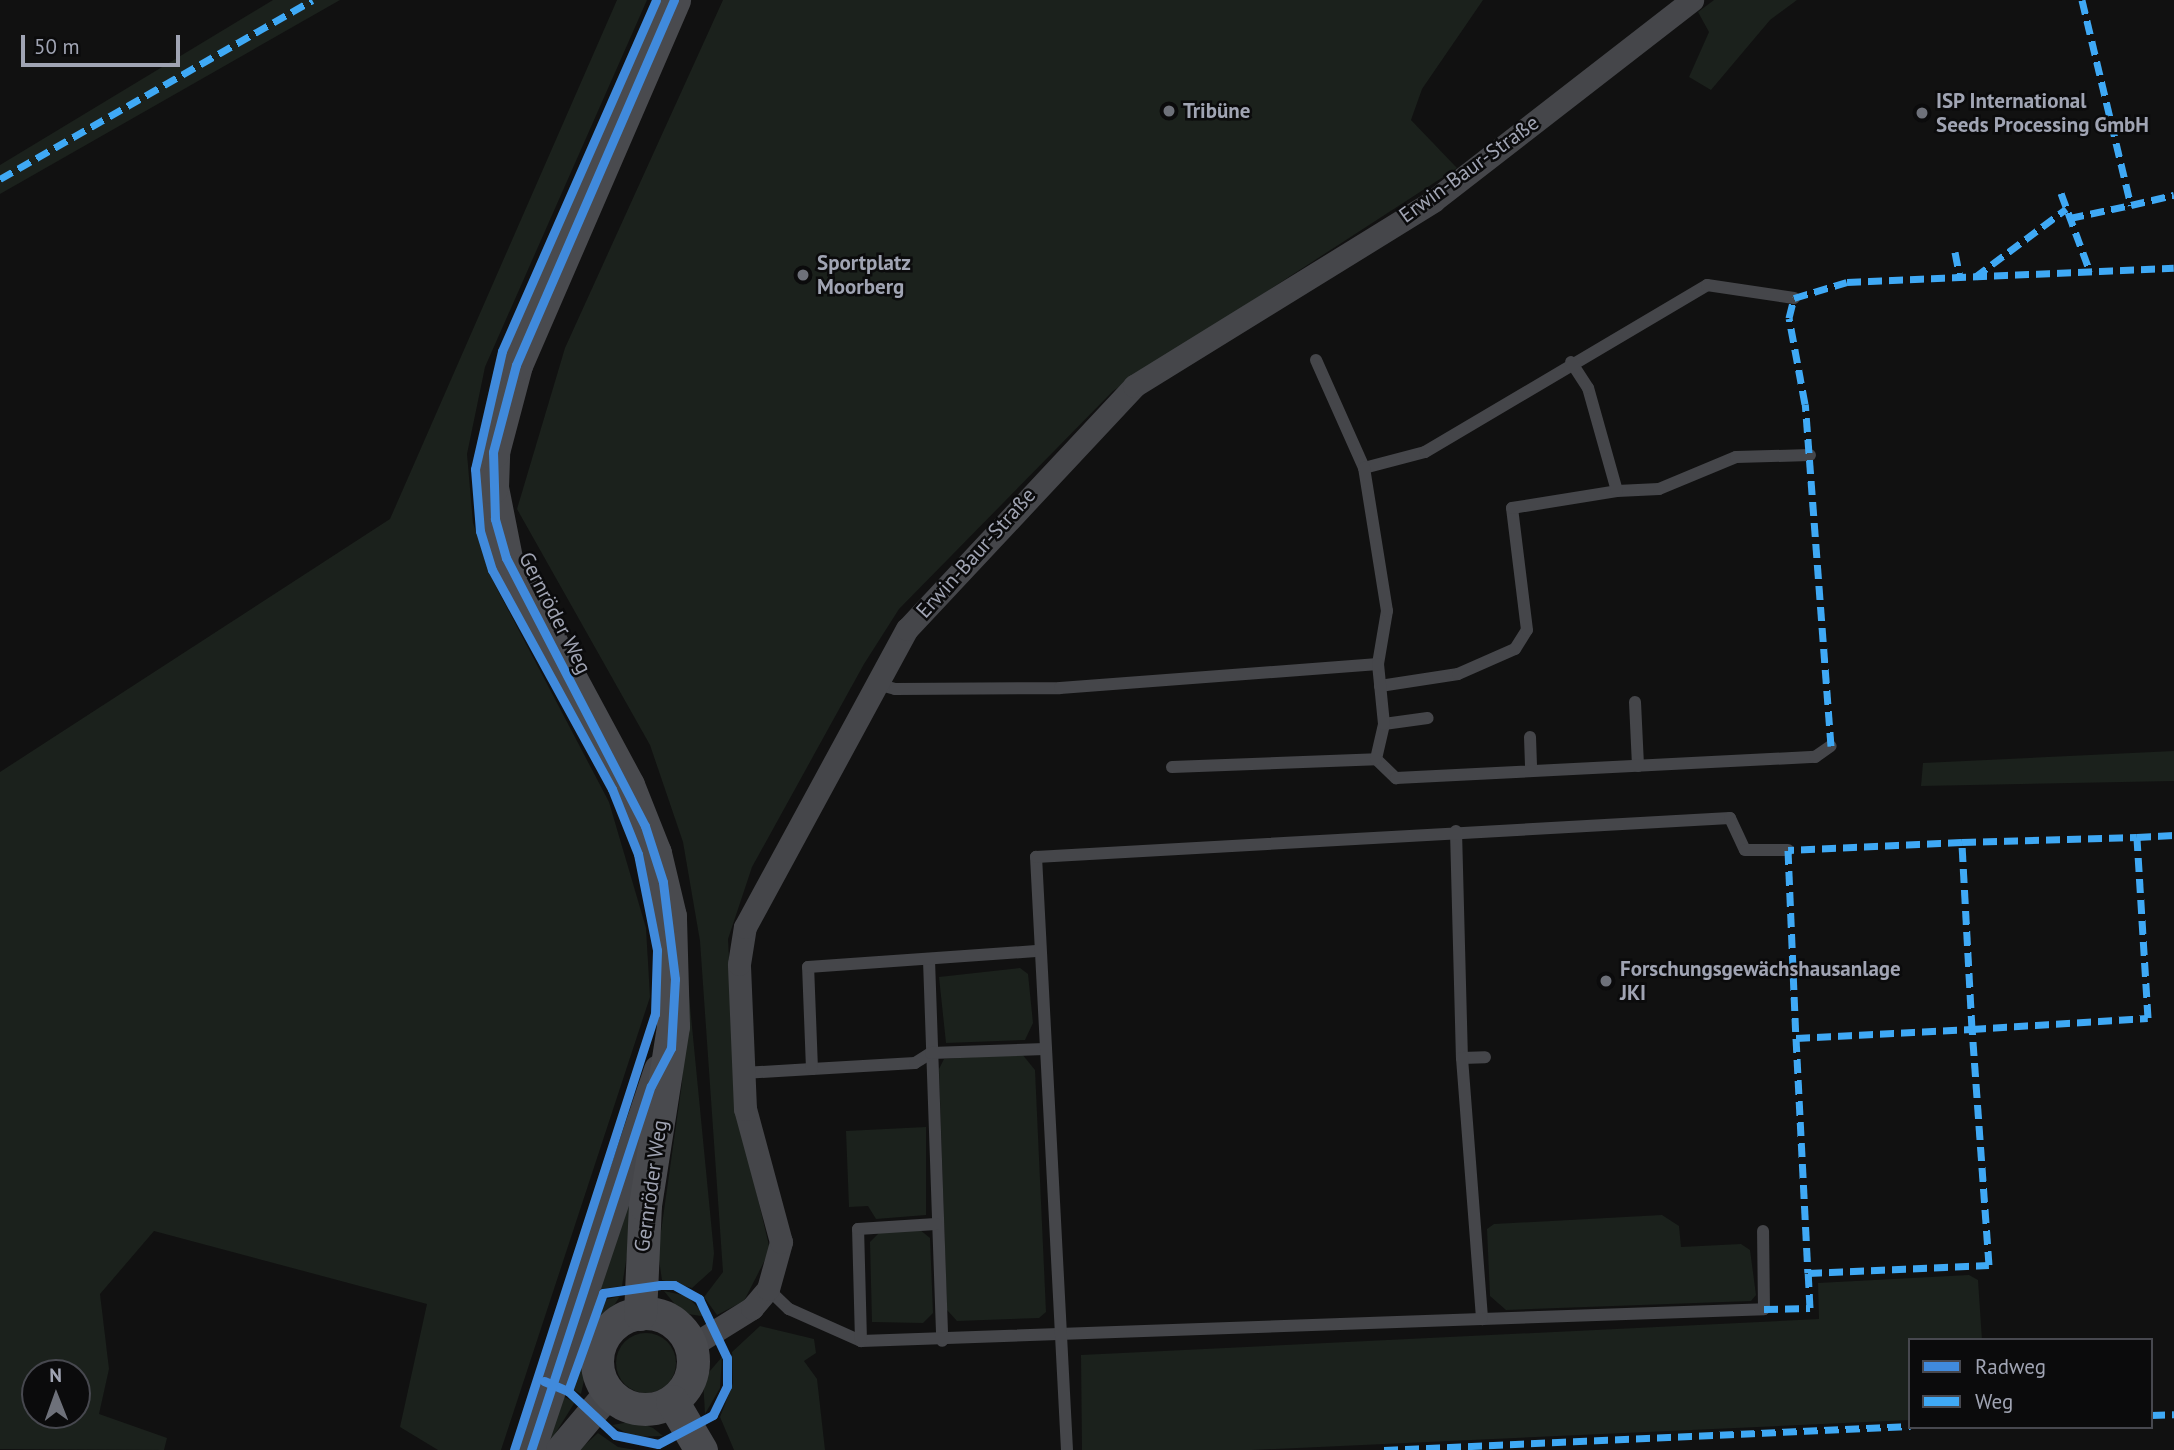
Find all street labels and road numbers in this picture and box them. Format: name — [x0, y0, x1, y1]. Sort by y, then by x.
street label: Erwin-Baur-Straße — [1394, 110, 1544, 228]
street label: Erwin-Baur-Straße — [911, 483, 1041, 623]
street label: Gernröder Weg — [513, 548, 597, 678]
street label: Gernröder Weg — [629, 1118, 673, 1254]

